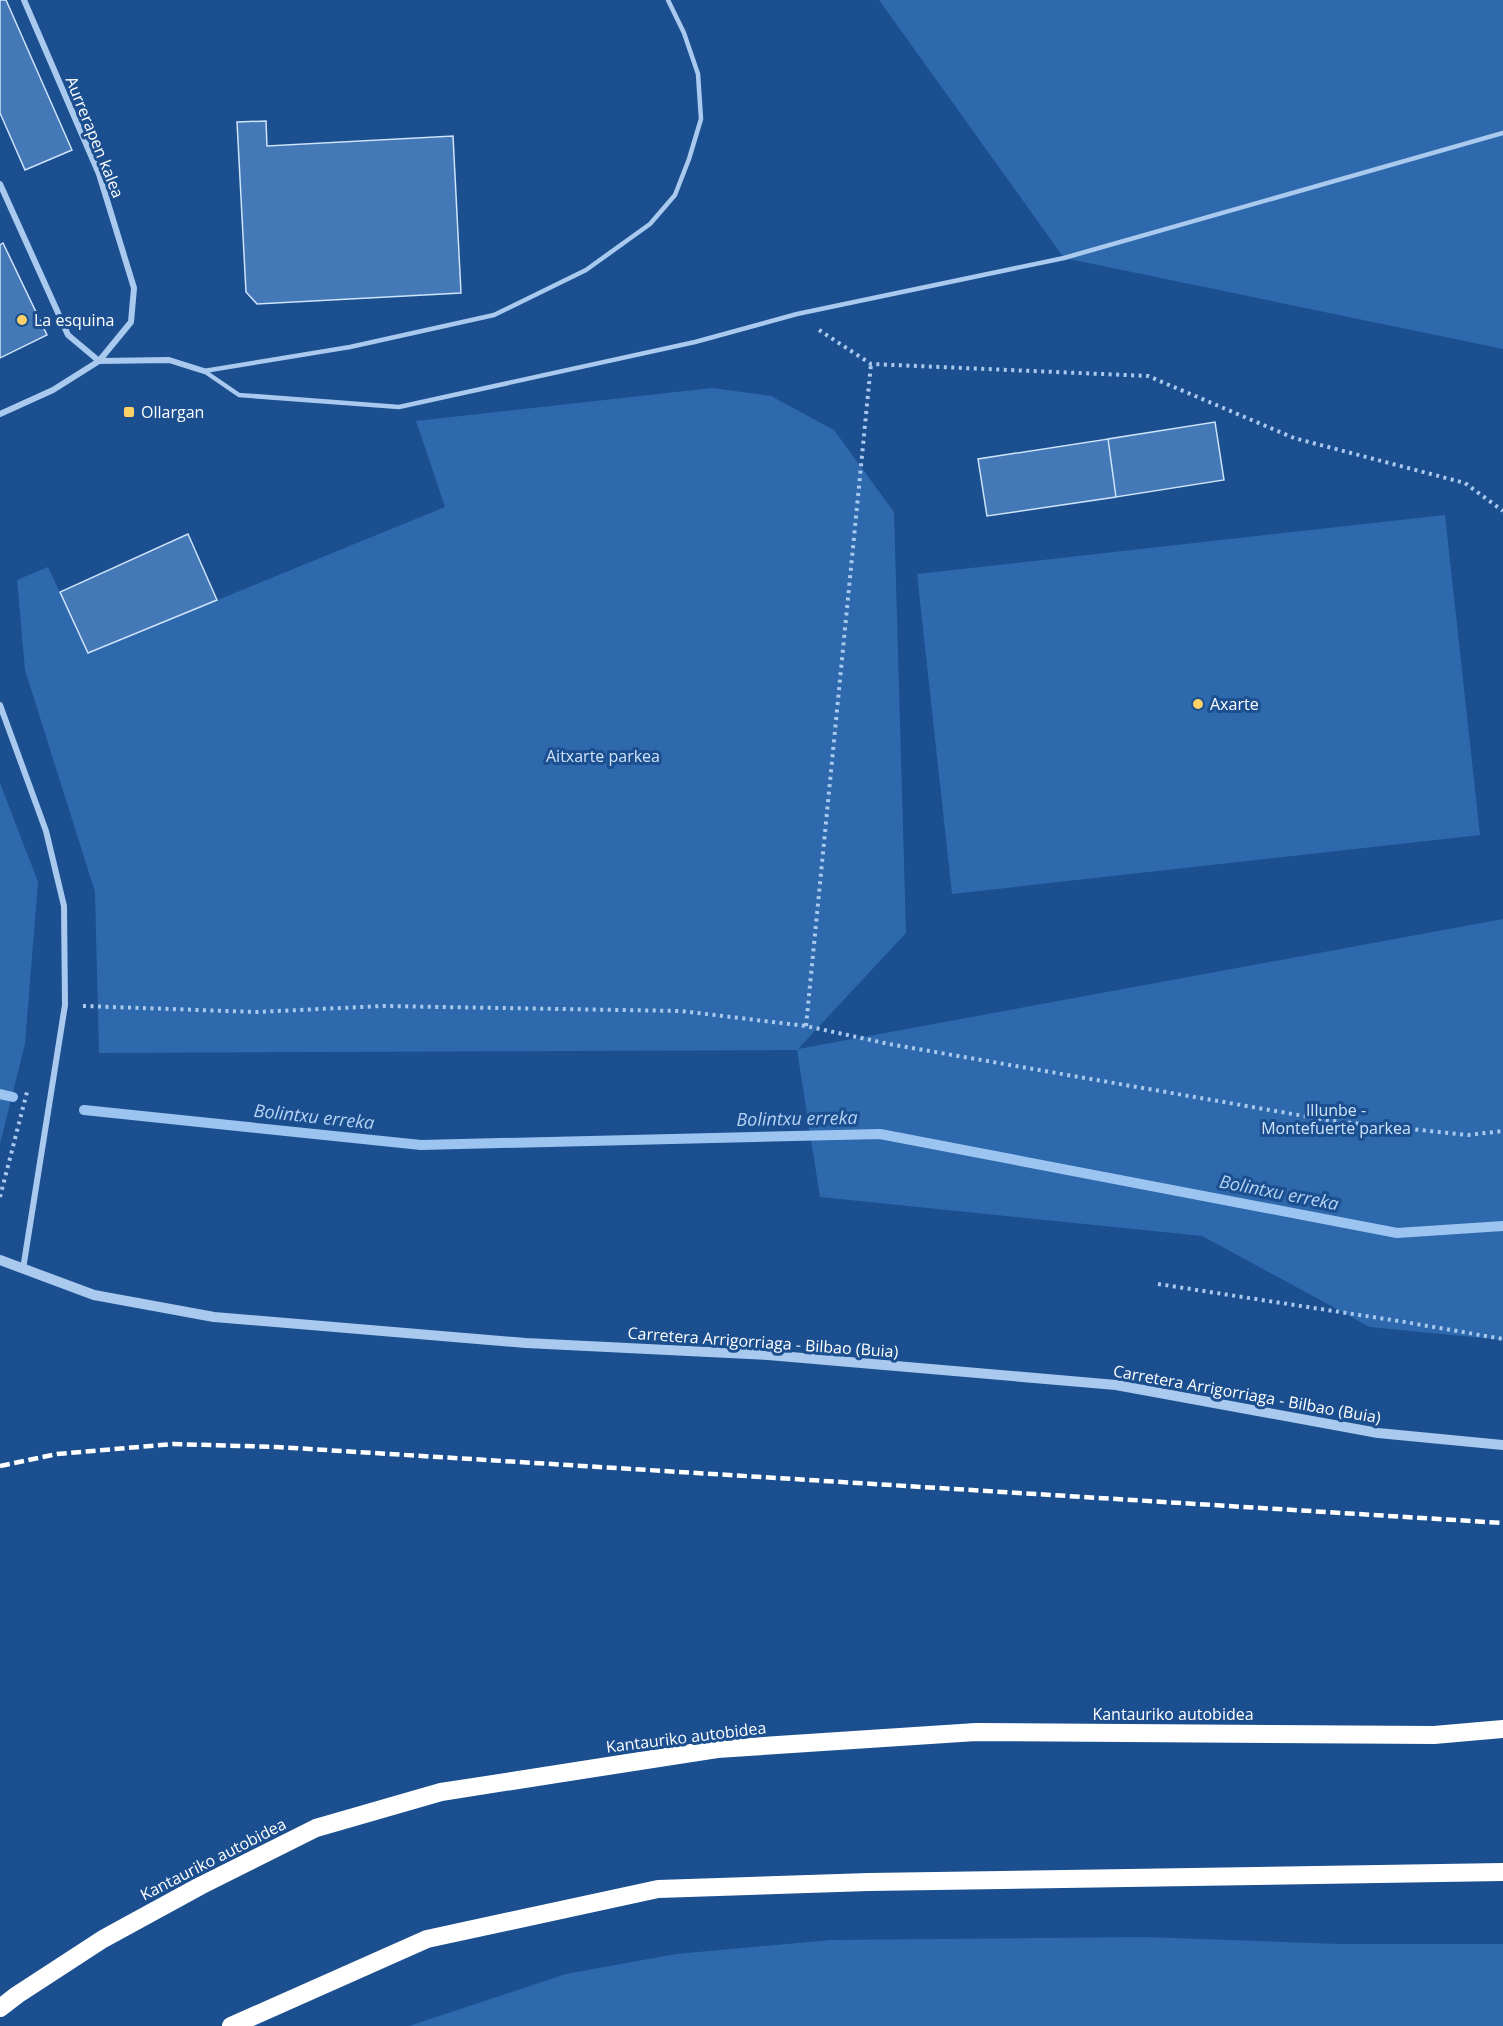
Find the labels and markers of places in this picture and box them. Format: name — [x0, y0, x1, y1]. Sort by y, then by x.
place label: La esquina — [34, 309, 114, 331]
marker: La esquina — [15, 313, 29, 327]
place label: Ollargan — [141, 401, 204, 423]
marker: Ollargan — [122, 405, 136, 419]
place label: Axarte — [1210, 693, 1259, 715]
marker: Axarte — [1191, 697, 1205, 711]

